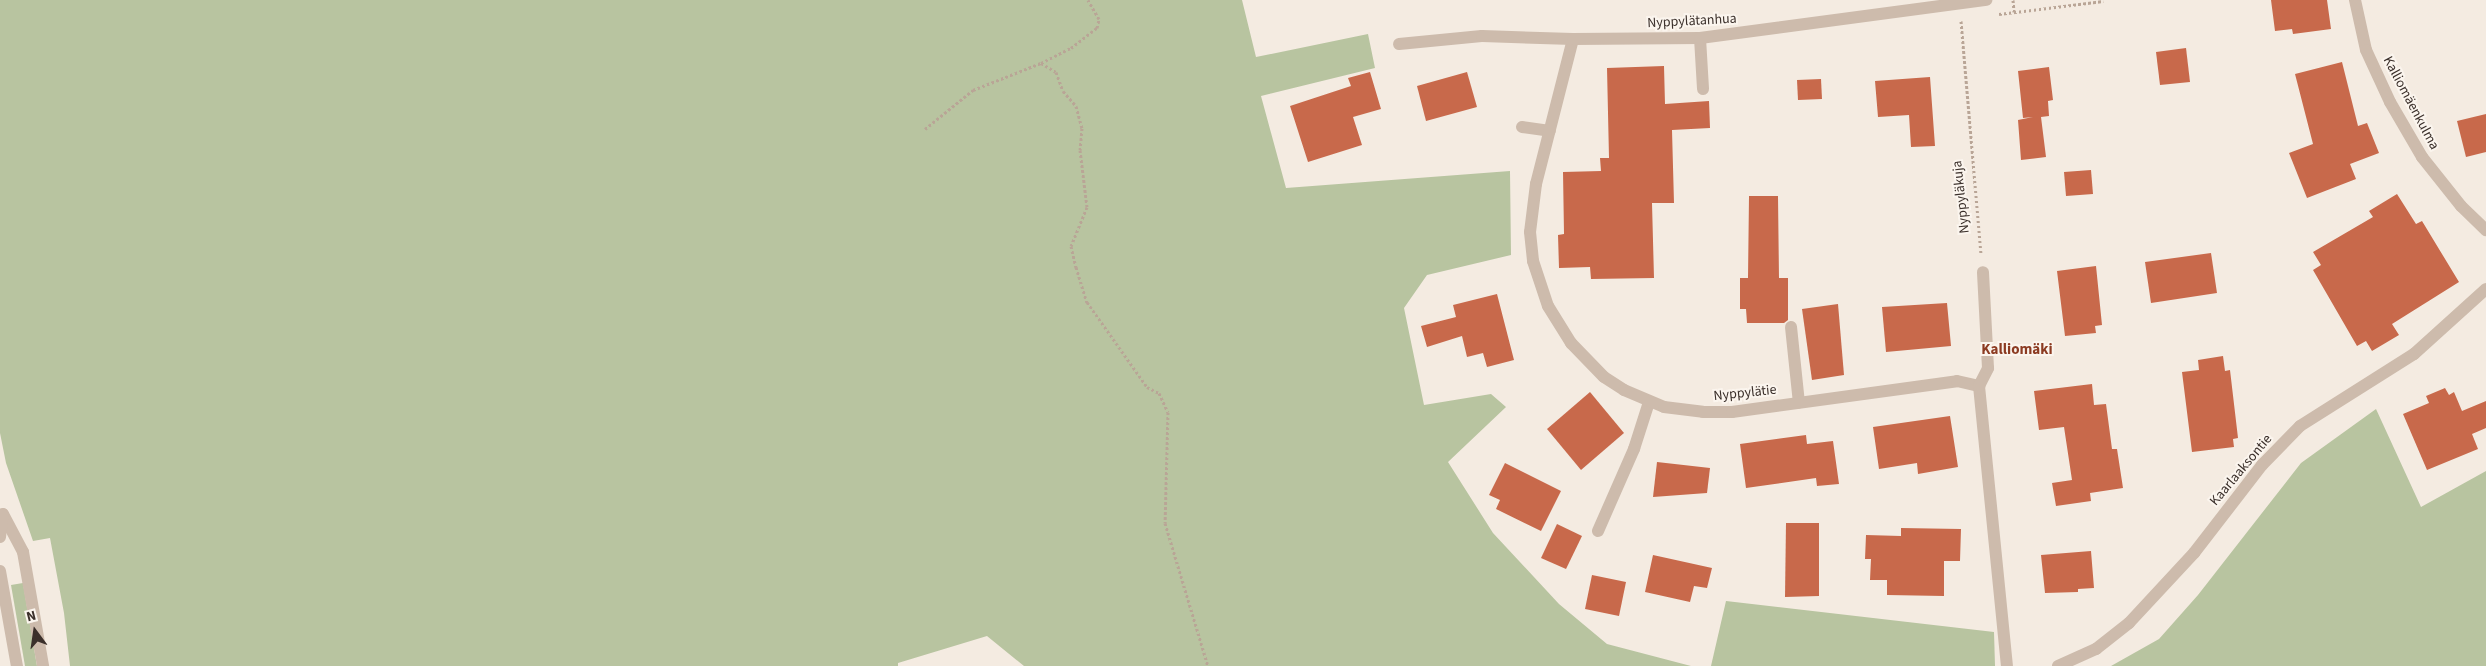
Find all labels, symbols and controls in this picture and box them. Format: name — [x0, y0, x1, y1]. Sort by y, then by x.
street label: Nyppylätanhua — [1647, 10, 1737, 32]
street label: Kalliomäenkulma — [2379, 54, 2443, 152]
street label: Nyppyläkuja — [1949, 160, 1973, 234]
district label: Kalliomäki — [1981, 341, 2053, 359]
street label: Nyppylätie — [1713, 381, 1777, 405]
street label: Kaarlaaksontie — [2206, 431, 2276, 509]
north arrow — [10, 606, 60, 656]
text: N — [24, 606, 38, 627]

